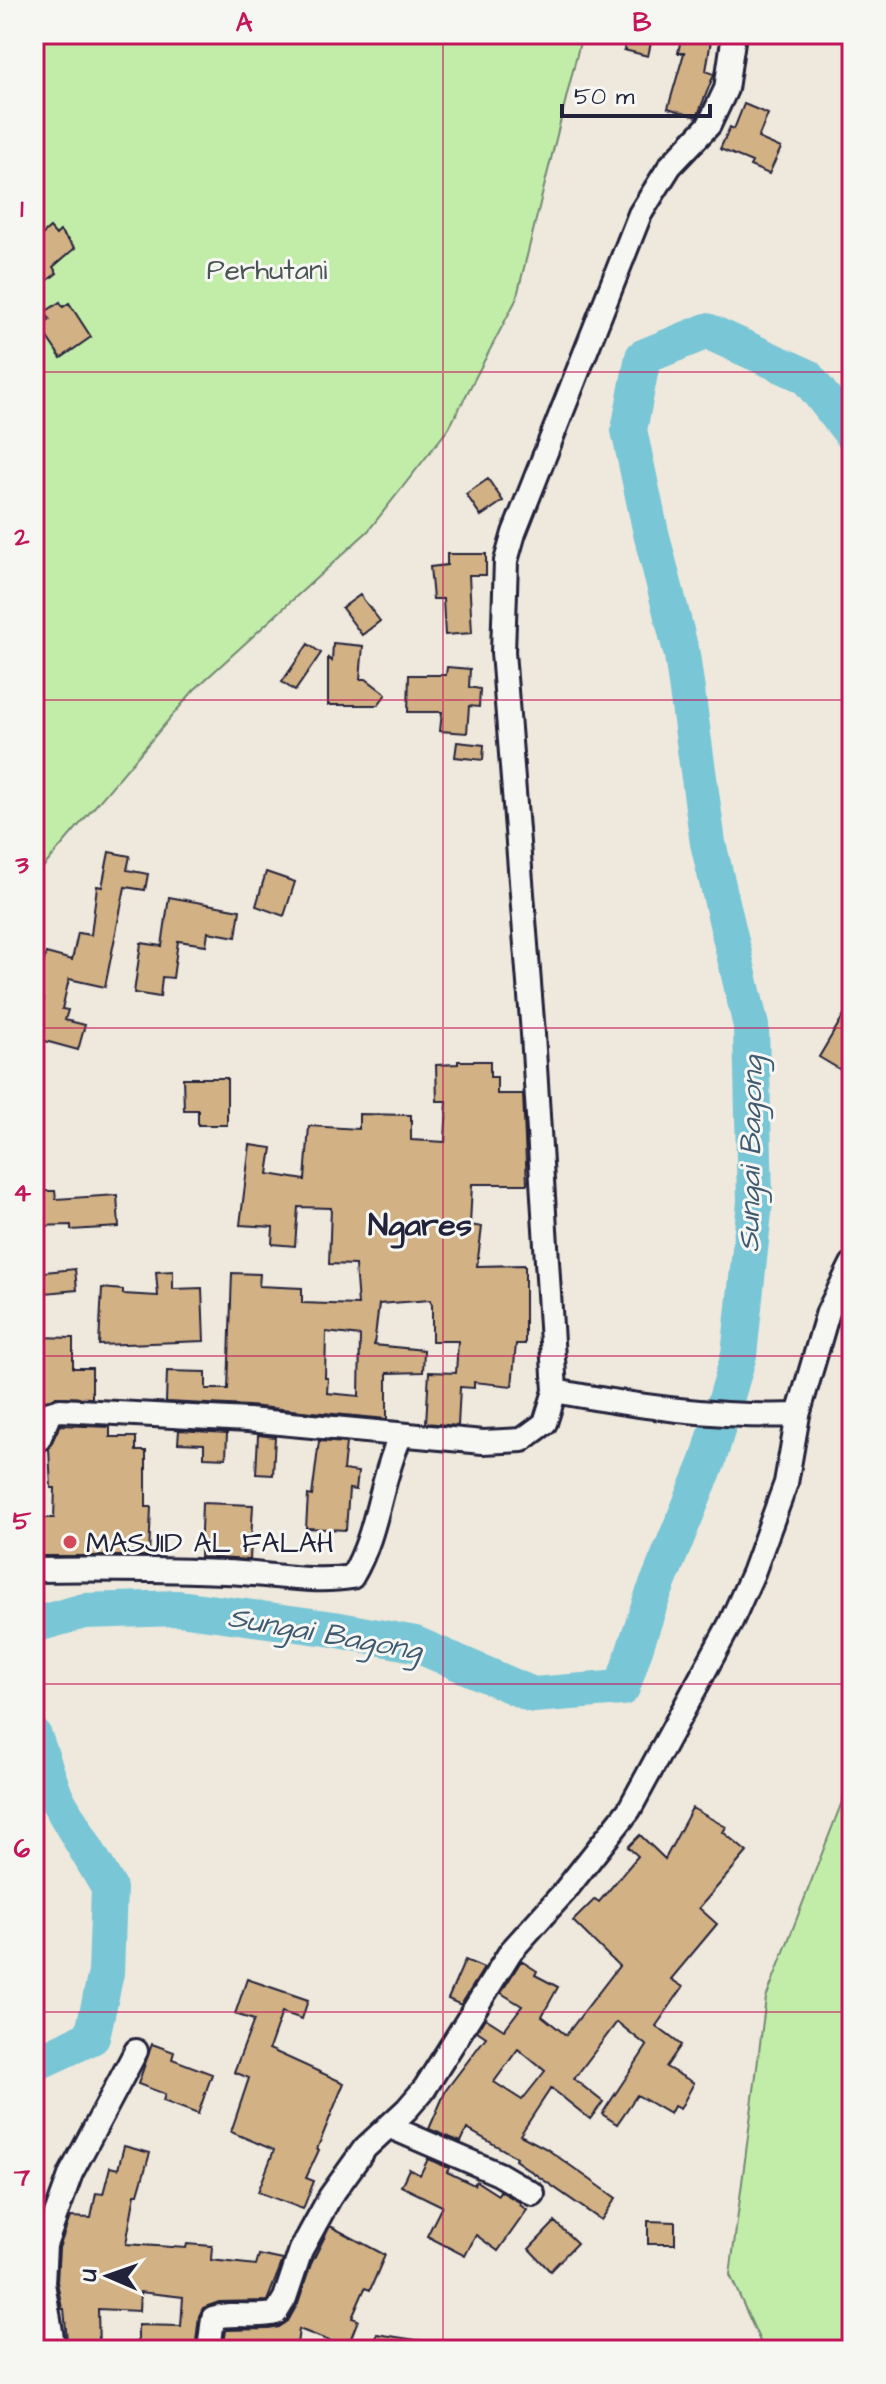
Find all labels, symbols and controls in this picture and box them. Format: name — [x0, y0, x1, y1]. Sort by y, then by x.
text: A — [236, 5, 253, 41]
text: B — [633, 5, 652, 41]
scale bar — [562, 68, 710, 118]
text: 50 m — [574, 80, 635, 114]
text: 1 — [20, 191, 24, 227]
park label: Perhutani — [207, 251, 327, 290]
text: 2 — [14, 519, 30, 555]
text: 3 — [14, 847, 29, 883]
water label: Sungai Bagong — [728, 1054, 775, 1252]
text: 4 — [13, 1175, 31, 1211]
district label: Ngares — [368, 1203, 472, 1249]
text: 5 — [13, 1503, 32, 1539]
place label: MASJID AL FALAH — [86, 1524, 334, 1563]
marker: MASJID AL FALAH — [61, 1533, 79, 1551]
water label: Sungai Bagong — [224, 1596, 427, 1673]
text: 6 — [14, 1831, 31, 1867]
text: 7 — [13, 2159, 30, 2195]
north arrow — [68, 2236, 148, 2316]
text: U — [74, 2269, 105, 2282]

